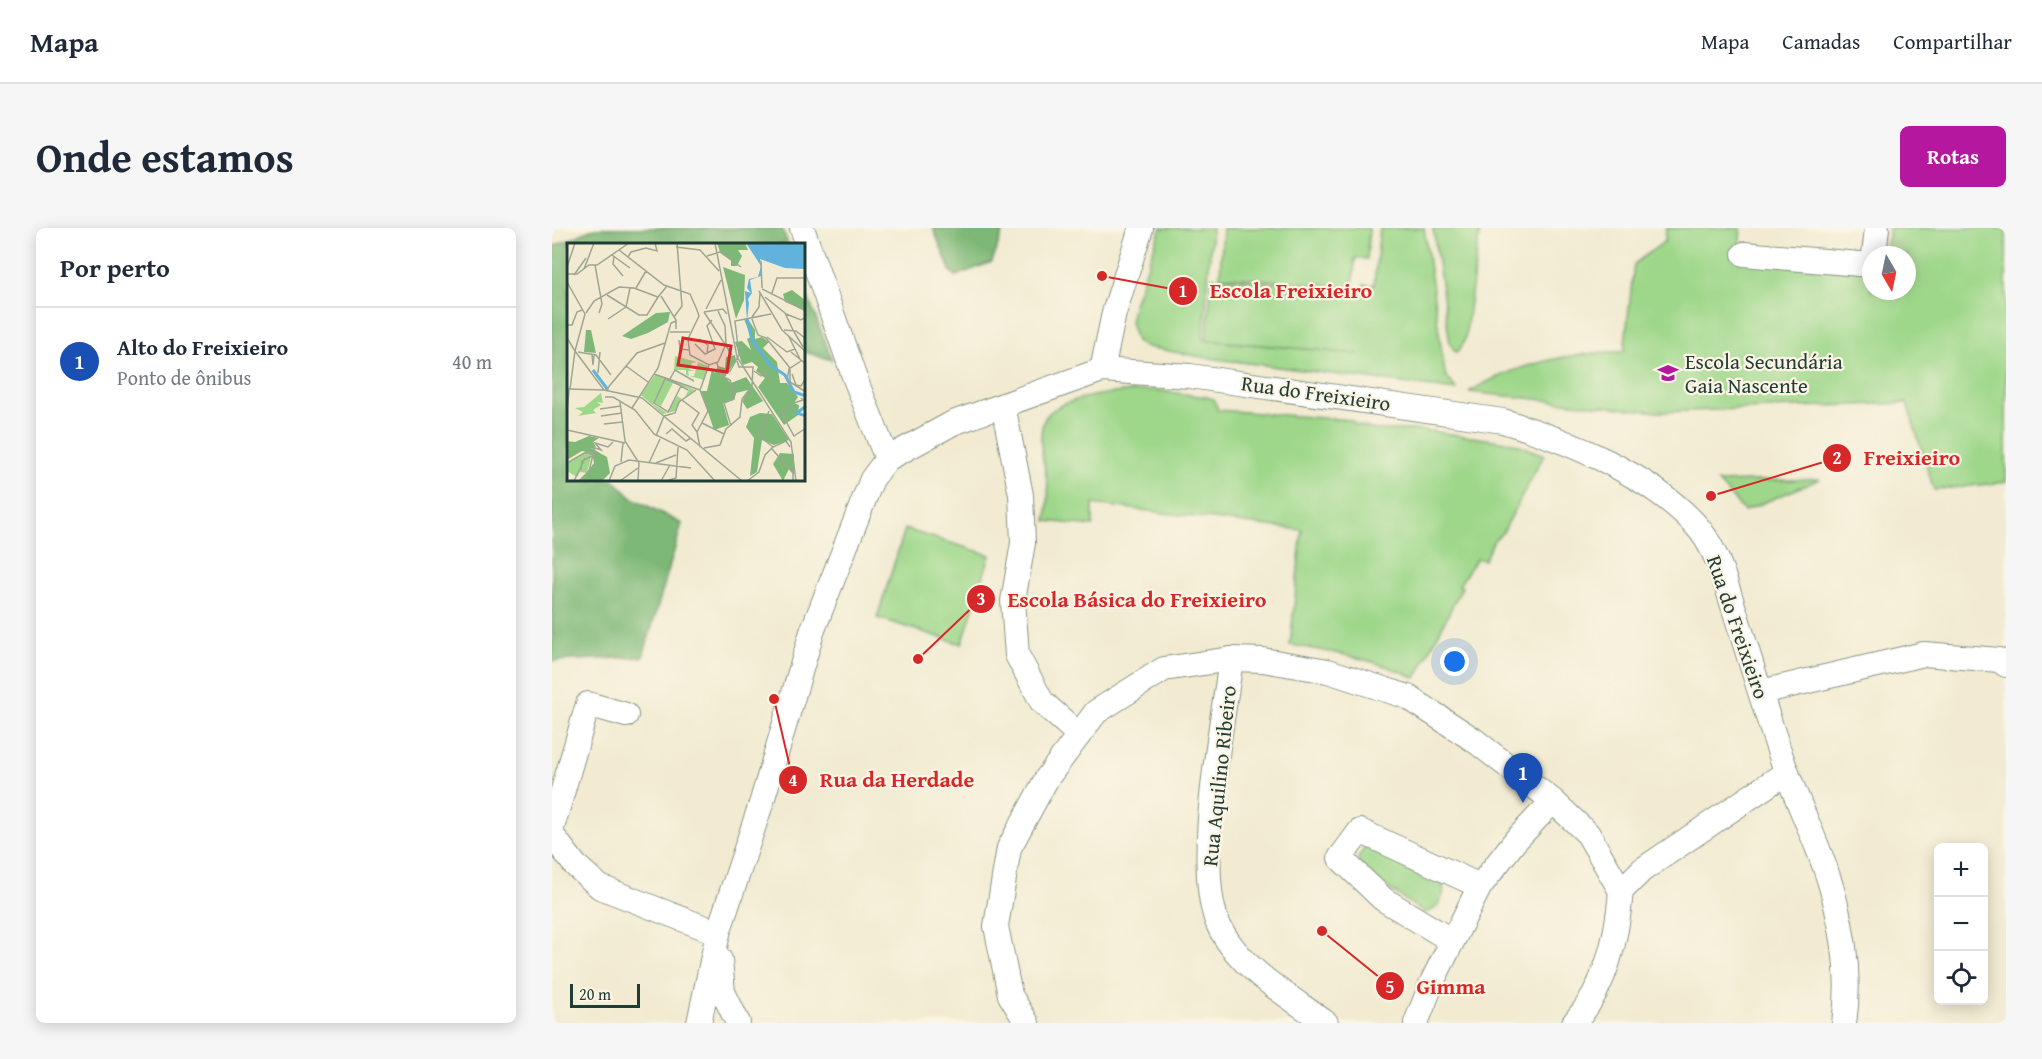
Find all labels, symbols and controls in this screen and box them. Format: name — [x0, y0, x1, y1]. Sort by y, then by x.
text: Mapa — [30, 21, 99, 62]
text: Mapa — [1701, 26, 1749, 57]
text: Camadas — [1782, 26, 1860, 57]
text: Compartilhar — [1893, 26, 2012, 57]
text: Onde estamos — [36, 126, 294, 187]
button: Rotas — [1900, 126, 2006, 187]
inset map — [567, 243, 806, 482]
north arrow — [1862, 246, 1916, 300]
text: Por perto — [60, 248, 170, 287]
callout: Escola Freixieiro — [1168, 271, 1384, 311]
text: Escola Freixieiro — [1210, 274, 1372, 306]
text: 1 — [1178, 277, 1188, 304]
text: Alto do Freixieiro — [117, 331, 288, 363]
place label: Escola Secundária Gaia Nascente — [1685, 346, 1843, 401]
text: 1 — [74, 347, 85, 376]
text: 40 m — [452, 347, 492, 376]
school or university icon: Escola Secundária Gaia Nascente — [1656, 361, 1680, 385]
text: Ponto de ônibus — [117, 363, 251, 392]
street label: Rua do Freixieiro — [1239, 367, 1393, 419]
callout: Freixieiro — [1822, 438, 1972, 478]
text: Freixieiro — [1864, 441, 1960, 473]
text: 2 — [1832, 444, 1842, 471]
street label: Rua do Freixieiro — [1699, 551, 1777, 703]
callout: Escola Básica do Freixieiro — [966, 579, 1279, 619]
text: Escola Básica do Freixieiro — [1008, 583, 1267, 615]
text: 3 — [976, 585, 986, 612]
your location — [1440, 647, 1469, 676]
street label: Rua Aquilino Ribeiro — [1194, 684, 1244, 868]
pin: 1 — [1504, 754, 1542, 803]
callout: Rua da Herdade — [778, 760, 986, 800]
text: Rua da Herdade — [820, 763, 974, 795]
text: 4 — [788, 766, 798, 793]
map controls — [1934, 843, 1988, 1005]
button: + — [1934, 843, 1988, 897]
button: − — [1934, 897, 1988, 951]
button: locate — [1934, 951, 1988, 1005]
callout: Gimma — [1375, 966, 1498, 1006]
text: Gimma — [1416, 970, 1486, 1002]
text: 5 — [1385, 973, 1395, 1000]
scale bar — [570, 981, 640, 1008]
text: 20 m — [579, 982, 611, 1006]

